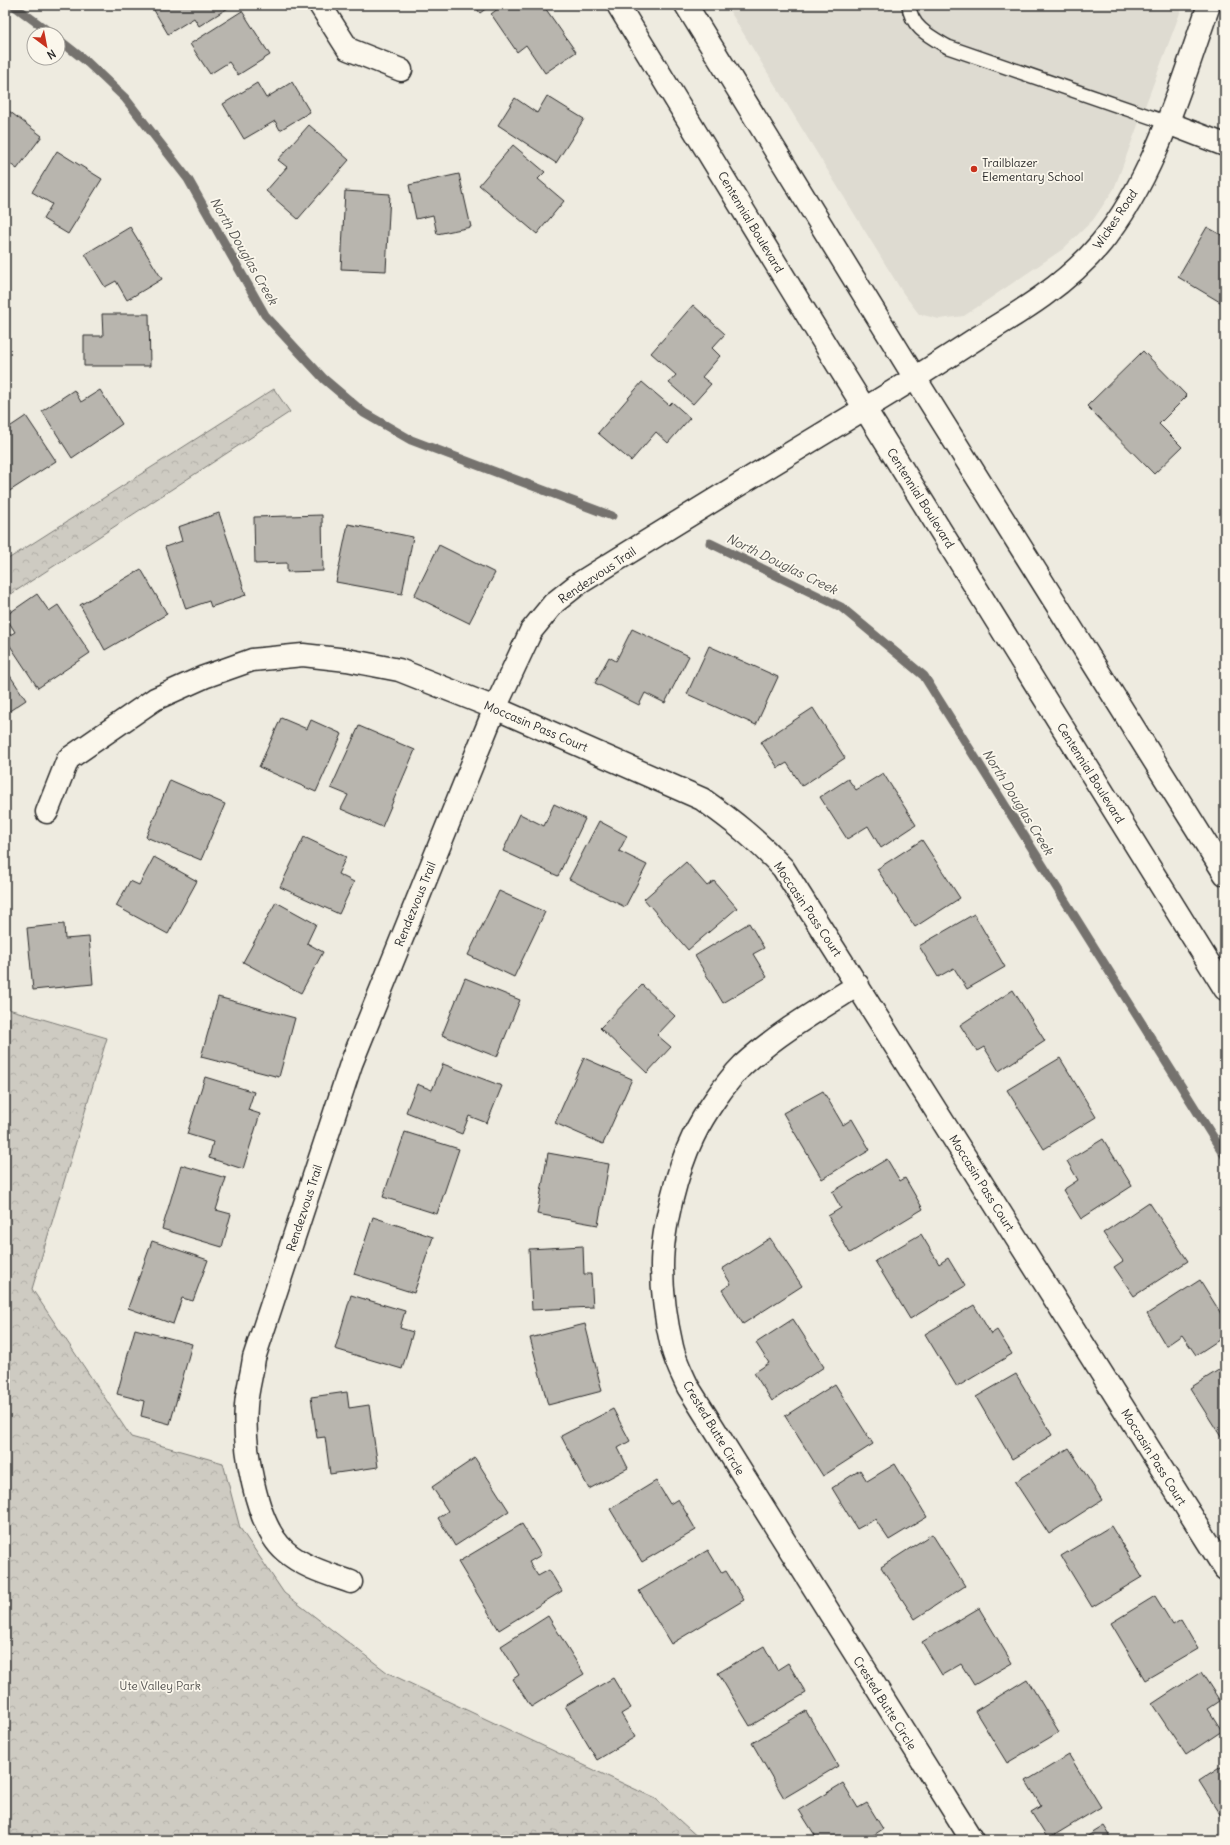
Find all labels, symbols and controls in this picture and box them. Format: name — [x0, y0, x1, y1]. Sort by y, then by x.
north arrow — [26, 26, 66, 66]
text: N — [44, 47, 58, 62]
place label: Trailblazer Elementary School — [982, 155, 1083, 184]
marker: Trailblazer Elementary School — [969, 164, 979, 174]
street label: Centennial Boulevard — [715, 169, 787, 275]
street label: Wickes Road — [1090, 186, 1140, 252]
water label: North Douglas Creek — [206, 194, 282, 309]
street label: Centennial Boulevard — [884, 445, 958, 551]
water label: North Douglas Creek — [724, 530, 841, 599]
street label: Rendezvous Trail — [555, 544, 639, 606]
street label: Moccasin Pass Court — [482, 697, 590, 755]
street label: Centennial Boulevard — [1054, 720, 1128, 826]
water label: North Douglas Creek — [979, 746, 1058, 859]
street label: Rendezvous Trail — [391, 859, 439, 949]
street label: Moccasin Pass Court — [771, 859, 845, 959]
street label: Moccasin Pass Court — [946, 1132, 1018, 1234]
street label: Rendezvous Trail — [283, 1163, 325, 1253]
street label: Crested Butte Circle — [680, 1378, 748, 1478]
street label: Moccasin Pass Court — [1118, 1406, 1190, 1508]
street label: Crested Butte Circle — [850, 1653, 920, 1753]
park label: Ute Valley Park — [119, 1678, 201, 1693]

